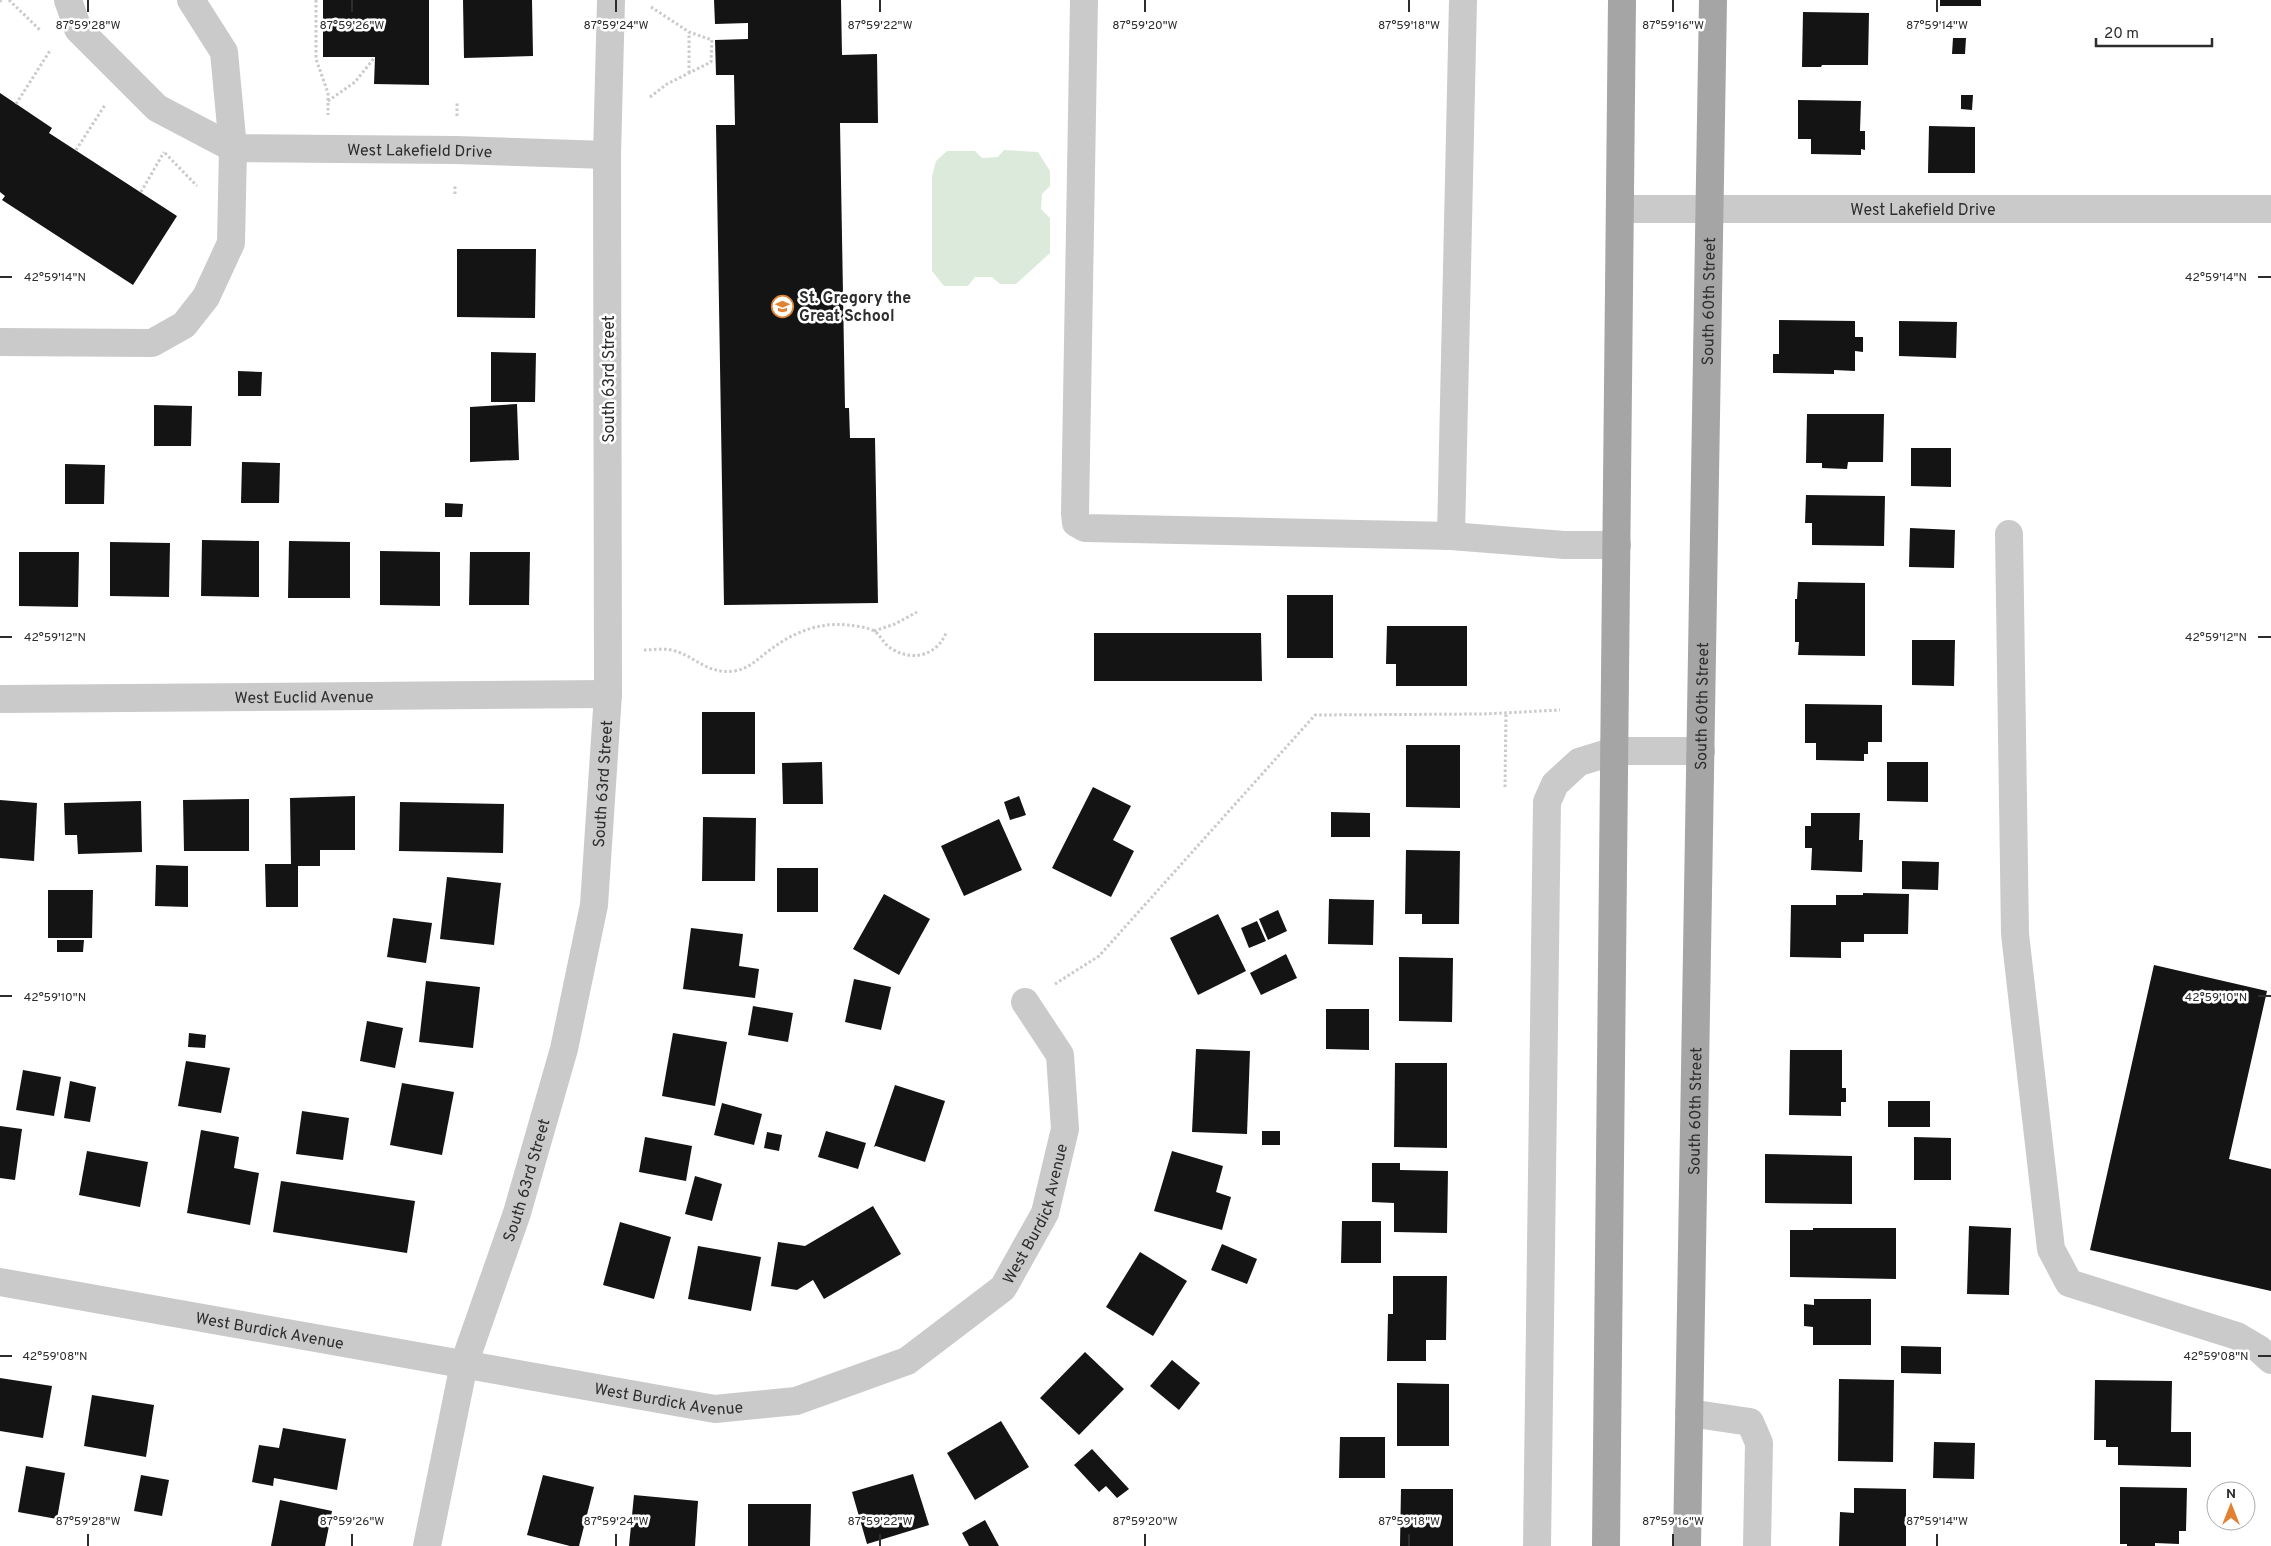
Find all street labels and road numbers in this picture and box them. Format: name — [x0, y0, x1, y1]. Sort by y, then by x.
street label: West Lakefield Drive — [347, 141, 493, 163]
street label: West Lakefield Drive — [1850, 201, 1996, 221]
street label: South 60th Street — [1699, 237, 1721, 365]
street label: South 63rd Street — [600, 315, 620, 443]
street label: South 60th Street — [1692, 642, 1714, 770]
street label: West Euclid Avenue — [234, 688, 374, 709]
street label: South 63rd Street — [590, 719, 618, 848]
street label: South 60th Street — [1685, 1047, 1707, 1175]
street label: South 63rd Street — [500, 1117, 556, 1245]
street label: West Burdick Avenue — [999, 1142, 1073, 1288]
street label: West Burdick Avenue — [194, 1309, 345, 1355]
street label: West Burdick Avenue — [592, 1380, 744, 1421]

